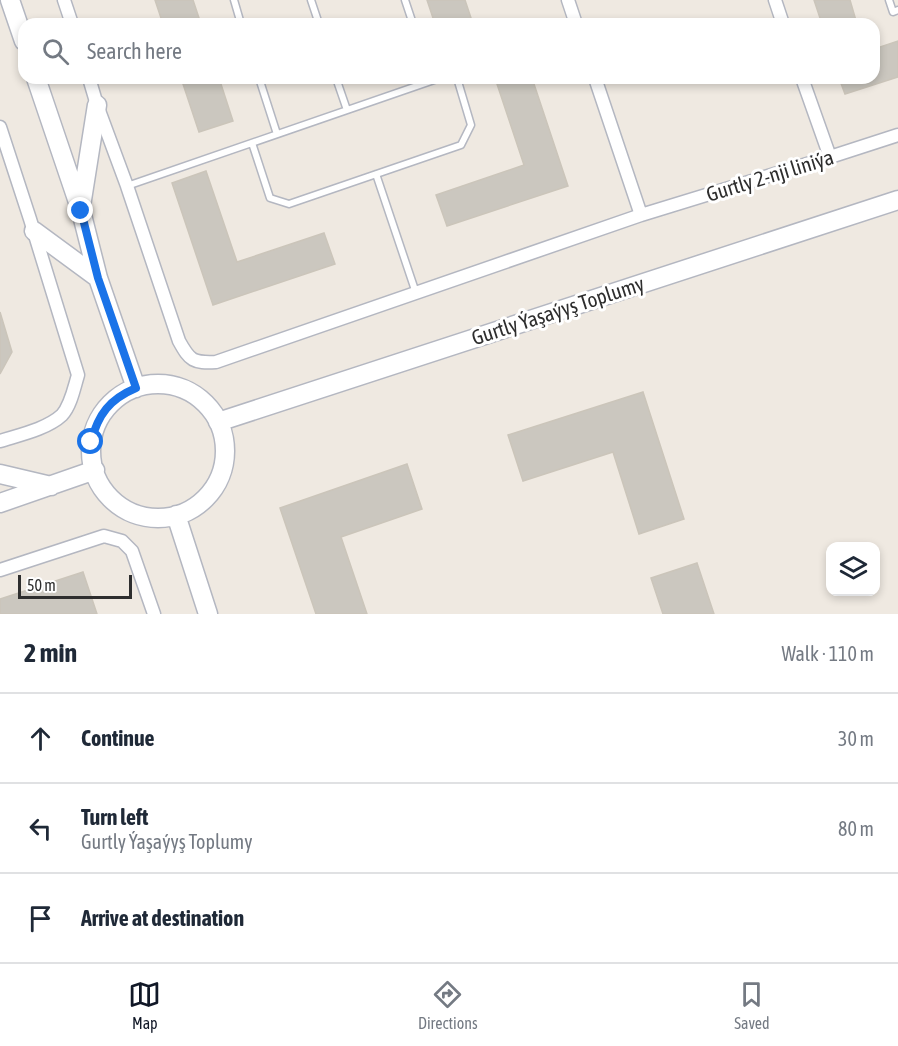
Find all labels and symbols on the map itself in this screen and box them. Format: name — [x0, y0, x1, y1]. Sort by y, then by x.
street label: Gurtly 2-nji liniýa — [703, 144, 836, 206]
route end — [67, 197, 93, 223]
street label: Gurtly Ýaşaýyş Toplumy — [468, 271, 647, 349]
route start — [77, 428, 103, 454]
scale bar — [18, 572, 132, 600]

